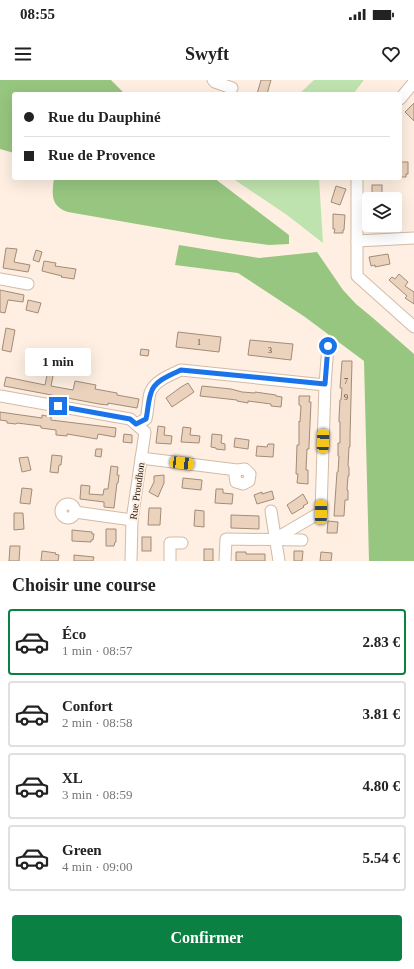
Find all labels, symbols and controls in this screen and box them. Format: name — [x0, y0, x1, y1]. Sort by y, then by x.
text: 08:55 — [20, 6, 55, 22]
icon: menu — [12, 43, 34, 65]
icon: heart — [380, 43, 402, 65]
text: Swyft — [185, 44, 229, 64]
text: Rue du Dauphiné — [48, 109, 161, 125]
text: Rue de Provence — [48, 147, 155, 163]
map controls — [362, 192, 402, 232]
button: layers — [362, 192, 402, 232]
route start — [319, 337, 337, 355]
house number: 1 — [197, 338, 201, 347]
house number: 3 — [268, 346, 272, 355]
callout: 1 min — [25, 348, 91, 376]
text: 1 min — [42, 354, 74, 369]
house number: 7 — [344, 377, 348, 386]
house number: 9 — [344, 393, 348, 402]
route end — [49, 397, 67, 415]
car — [317, 429, 329, 453]
car — [169, 456, 195, 470]
street label: Rue Proudhon — [128, 462, 146, 520]
car — [315, 500, 327, 524]
text: Choisir une course — [12, 575, 156, 595]
icon: car — [14, 624, 50, 660]
text: Éco — [62, 626, 86, 642]
text: 2.83 € — [363, 634, 400, 650]
text: 1 min · 08:57 — [62, 643, 132, 658]
icon: car — [14, 696, 50, 732]
text: Confort — [62, 698, 113, 714]
text: 3.81 € — [363, 706, 400, 722]
text: 2 min · 08:58 — [62, 715, 132, 730]
icon: car — [14, 768, 50, 804]
text: XL — [62, 770, 83, 786]
text: 4.80 € — [363, 778, 400, 794]
text: 3 min · 08:59 — [62, 787, 132, 802]
icon: car — [14, 840, 50, 876]
text: Green — [62, 842, 102, 858]
text: 5.54 € — [363, 850, 400, 866]
text: 4 min · 09:00 — [62, 859, 132, 874]
button: Confirmer — [12, 915, 402, 961]

